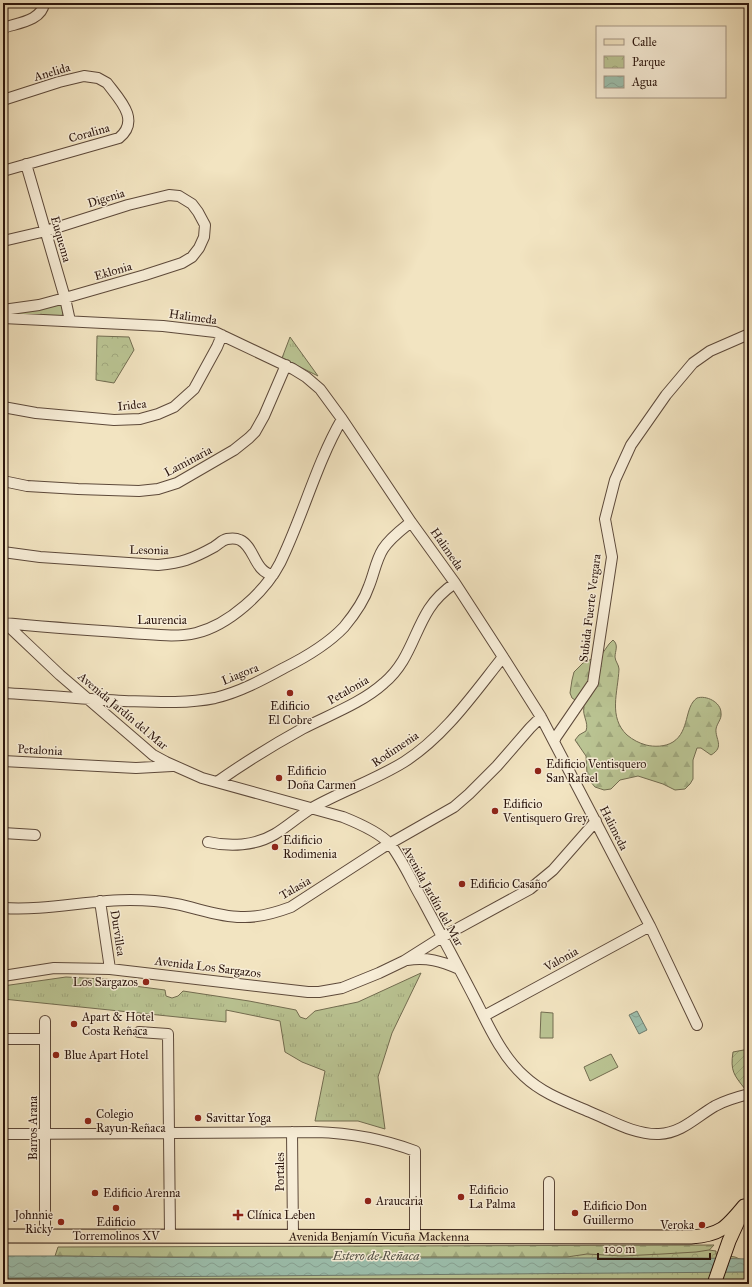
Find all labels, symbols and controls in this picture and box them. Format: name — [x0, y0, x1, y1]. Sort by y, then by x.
legend — [596, 26, 726, 98]
text: Calle — [632, 35, 657, 49]
text: Parque — [632, 55, 665, 70]
street label: Anelida — [31, 60, 73, 84]
text: Agua — [631, 75, 658, 90]
street label: Coralina — [67, 120, 112, 146]
street label: Digenia — [86, 185, 127, 211]
street label: Euquema — [47, 214, 74, 265]
street label: Eklonia — [93, 259, 134, 283]
street label: Halimeda — [168, 307, 219, 327]
street label: Iridea — [117, 396, 148, 413]
street label: Laminaria — [162, 442, 215, 479]
street label: Halimeda — [427, 525, 467, 573]
street label: Lesonia — [129, 543, 170, 557]
street label: Subida Fuerte Vergara — [576, 552, 605, 663]
street label: Laurencia — [137, 613, 188, 627]
street label: Liagora — [220, 660, 262, 689]
street label: Avenida Jardín del Mar — [74, 669, 171, 754]
street label: Petalonia — [325, 672, 372, 707]
marker: Edificio El Cobre — [285, 688, 295, 698]
place label: Edificio El Cobre — [268, 699, 312, 727]
street label: Rodimenia — [369, 728, 422, 770]
street label: Petalonia — [17, 742, 64, 758]
place label: Edificio Ventisquero San Rafael — [546, 757, 646, 785]
place label: Edificio Doña Carmen — [287, 764, 357, 792]
marker: Edificio Ventisquero San Rafael — [533, 766, 543, 776]
marker: Edificio Doña Carmen — [274, 773, 284, 783]
place label: Edificio Ventisquero Grey — [502, 797, 588, 826]
street label: Halimeda — [597, 803, 632, 853]
marker: Edificio Ventisquero Grey — [490, 806, 500, 816]
place label: Edificio Rodimenia — [283, 833, 338, 861]
marker: Edificio Rodimenia — [270, 842, 280, 852]
street label: Avenida Jardín del Mar — [398, 842, 467, 950]
street label: Talasia — [277, 873, 314, 902]
place label: Edificio Casaño — [470, 877, 547, 891]
marker: Edificio Casaño — [457, 879, 467, 889]
street label: Durvillea — [107, 909, 129, 958]
street label: Valonia — [541, 944, 581, 975]
street label: Avenida Los Sargazos — [153, 953, 262, 981]
place label: Los Sargazos — [73, 975, 138, 990]
marker: Los Sargazos — [141, 977, 151, 987]
place label: Apart & Hotel Costa Reñaca — [81, 1010, 155, 1038]
marker: Apart & Hotel Costa Reñaca — [69, 1019, 79, 1029]
place label: Blue Apart Hotel — [64, 1048, 149, 1062]
marker: Blue Apart Hotel — [51, 1050, 61, 1060]
street label: Barros Arana — [26, 1095, 40, 1160]
place label: Colegio Rayun Reñaca — [96, 1107, 166, 1135]
place label: Savittar Yoga — [206, 1111, 272, 1126]
marker: Savittar Yoga — [193, 1113, 203, 1123]
marker: Colegio Rayun Reñaca — [83, 1116, 93, 1126]
street label: Portales — [273, 1152, 287, 1192]
place label: Edificio La Palma — [469, 1183, 517, 1211]
place label: Edificio Arenna — [103, 1186, 181, 1200]
marker: Edificio Arenna — [90, 1188, 100, 1198]
marker: Edificio La Palma — [456, 1192, 466, 1202]
place label: Araucaria — [375, 1194, 424, 1208]
marker: Araucaria — [363, 1196, 373, 1206]
place label: Edificio Don Guillermo — [583, 1199, 647, 1227]
marker: Edificio Torremolinos XV — [111, 1203, 121, 1213]
place label: Johnnie Ricky — [12, 1208, 53, 1236]
place label: Clínica Leben — [247, 1208, 316, 1222]
marker: Edificio Don Guillermo — [570, 1208, 580, 1218]
marker: Clínica Leben — [232, 1209, 244, 1221]
place label: Edificio Torremolinos XV — [72, 1215, 160, 1243]
marker: Johnnie Ricky — [56, 1217, 66, 1227]
place label: Veroka — [659, 1218, 695, 1232]
marker: Veroka — [697, 1220, 707, 1230]
street label: Avenida Benjamín Vicuña Mackenna — [288, 1229, 470, 1244]
scale bar — [598, 1235, 710, 1261]
text: 100 m — [604, 1242, 635, 1256]
water label: Estero de Reñaca — [331, 1248, 420, 1264]

